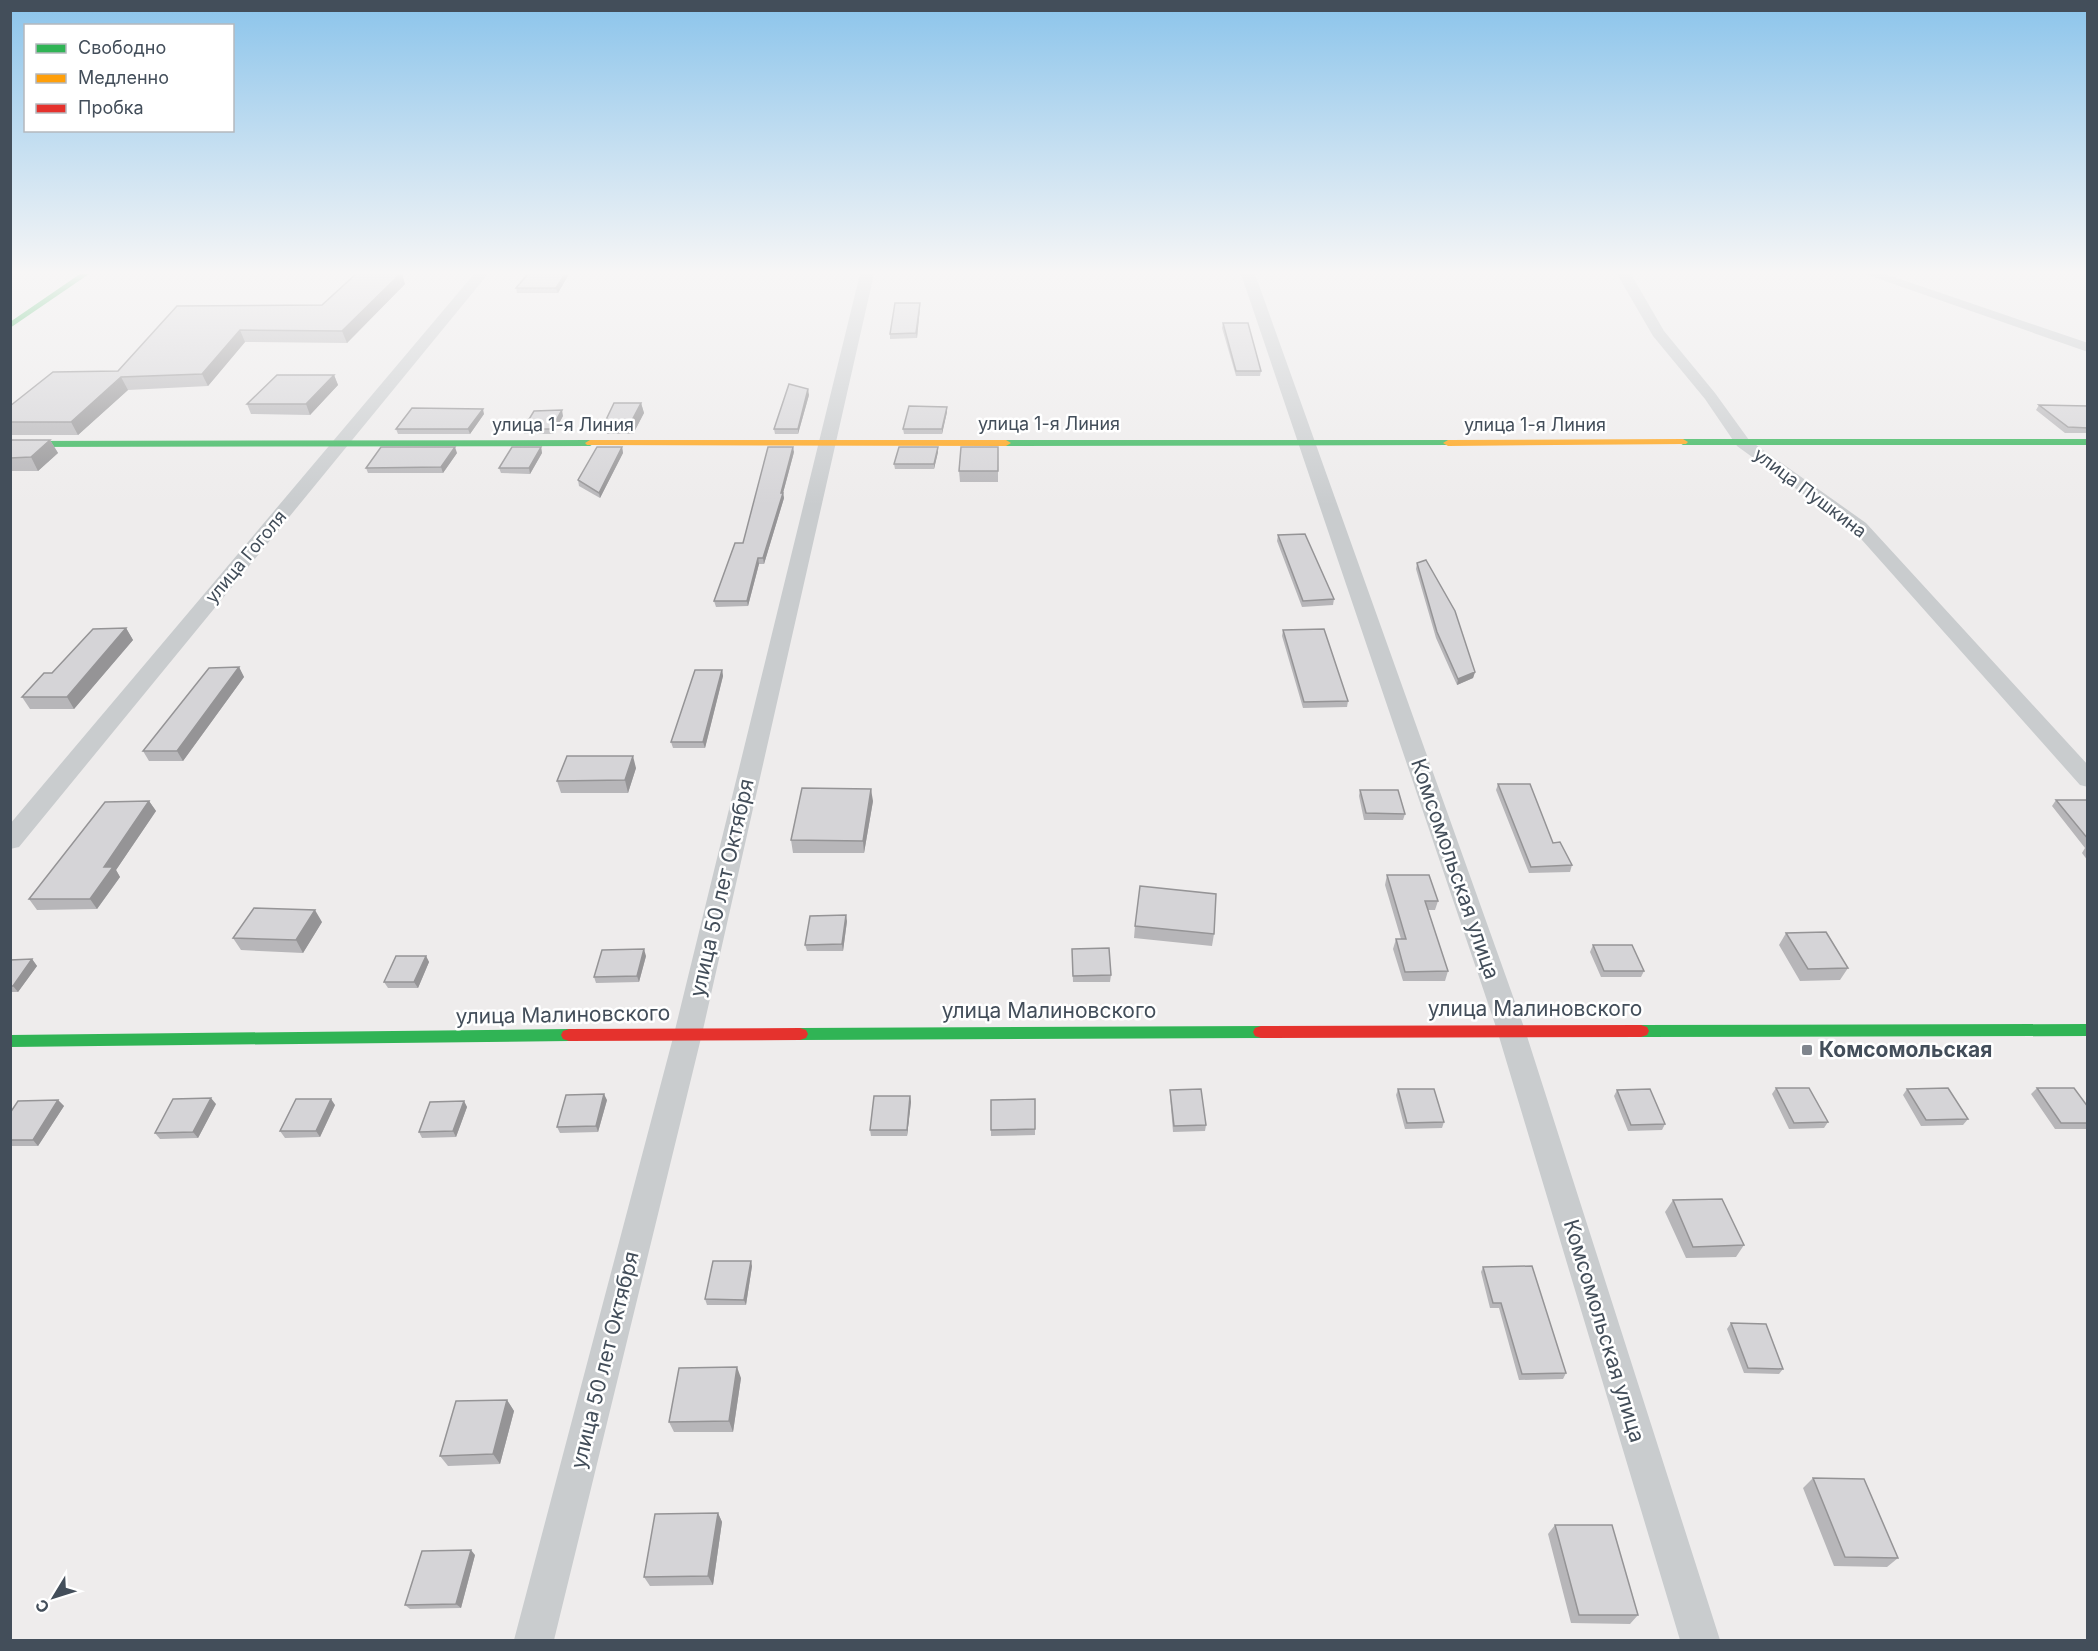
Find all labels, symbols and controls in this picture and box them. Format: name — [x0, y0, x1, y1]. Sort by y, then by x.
legend — [24, 24, 234, 132]
text: Свободно — [78, 37, 166, 58]
text: Медленно — [78, 67, 169, 88]
text: Пробка — [78, 97, 144, 118]
street label: улица 1-я Линия — [978, 413, 1120, 434]
street label: улица 1-я Линия — [492, 414, 634, 435]
street label: улица 1-я Линия — [1464, 414, 1606, 435]
street label: улица Пушкина — [1750, 443, 1871, 542]
street label: улица Гоголя — [201, 506, 291, 607]
street label: Комсомольская улица — [1406, 755, 1505, 982]
street label: улица 50 лет Октября — [684, 776, 759, 999]
street label: улица Малиновского — [1428, 996, 1642, 1021]
street label: улица Малиновского — [942, 998, 1156, 1023]
street label: улица Малиновского — [455, 1000, 671, 1029]
place label: Комсомольская — [1819, 1037, 1992, 1062]
marker: Комсомольская — [1800, 1043, 1814, 1057]
street label: Комсомольская улица — [1559, 1216, 1650, 1445]
street label: улица 50 лет Октября — [565, 1249, 644, 1471]
north arrow — [24, 1567, 84, 1627]
text: С — [31, 1595, 54, 1617]

